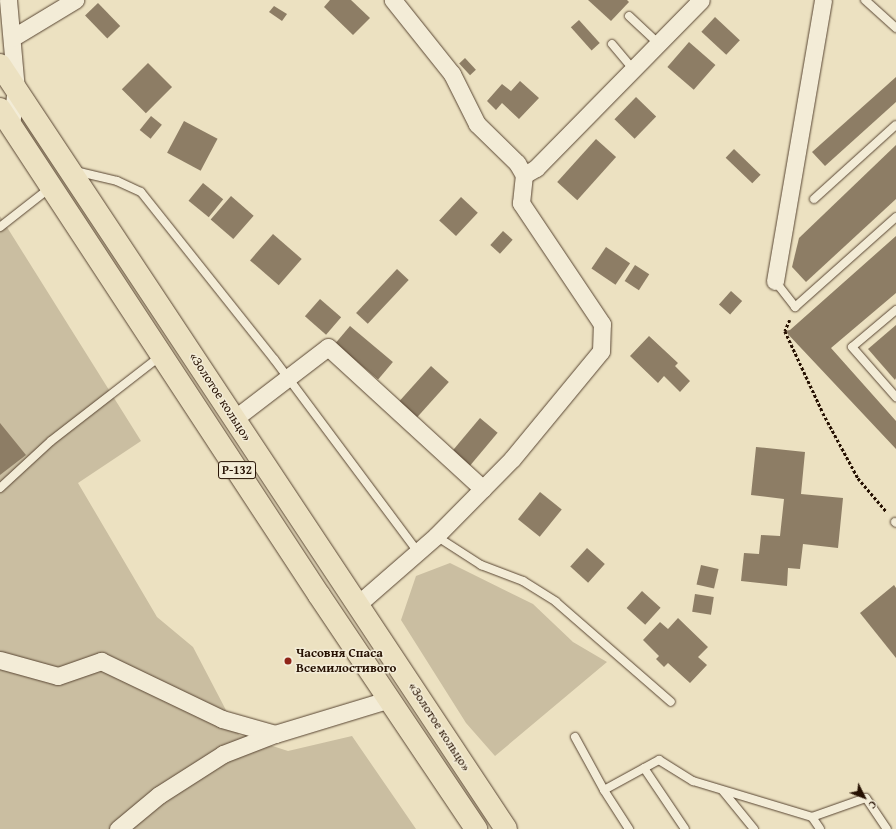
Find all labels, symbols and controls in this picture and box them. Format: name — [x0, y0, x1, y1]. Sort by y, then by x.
street label: «Золотое кольцо» — [186, 350, 254, 444]
road number: Р-132 — [218, 460, 256, 480]
place label: Часовня Спаса Всемилостивого — [296, 646, 397, 677]
marker: Часовня Спаса Всемилостивого — [283, 656, 293, 666]
street label: «Золотое кольцо» — [405, 680, 473, 774]
north arrow — [844, 777, 884, 817]
text: С — [865, 797, 881, 813]

